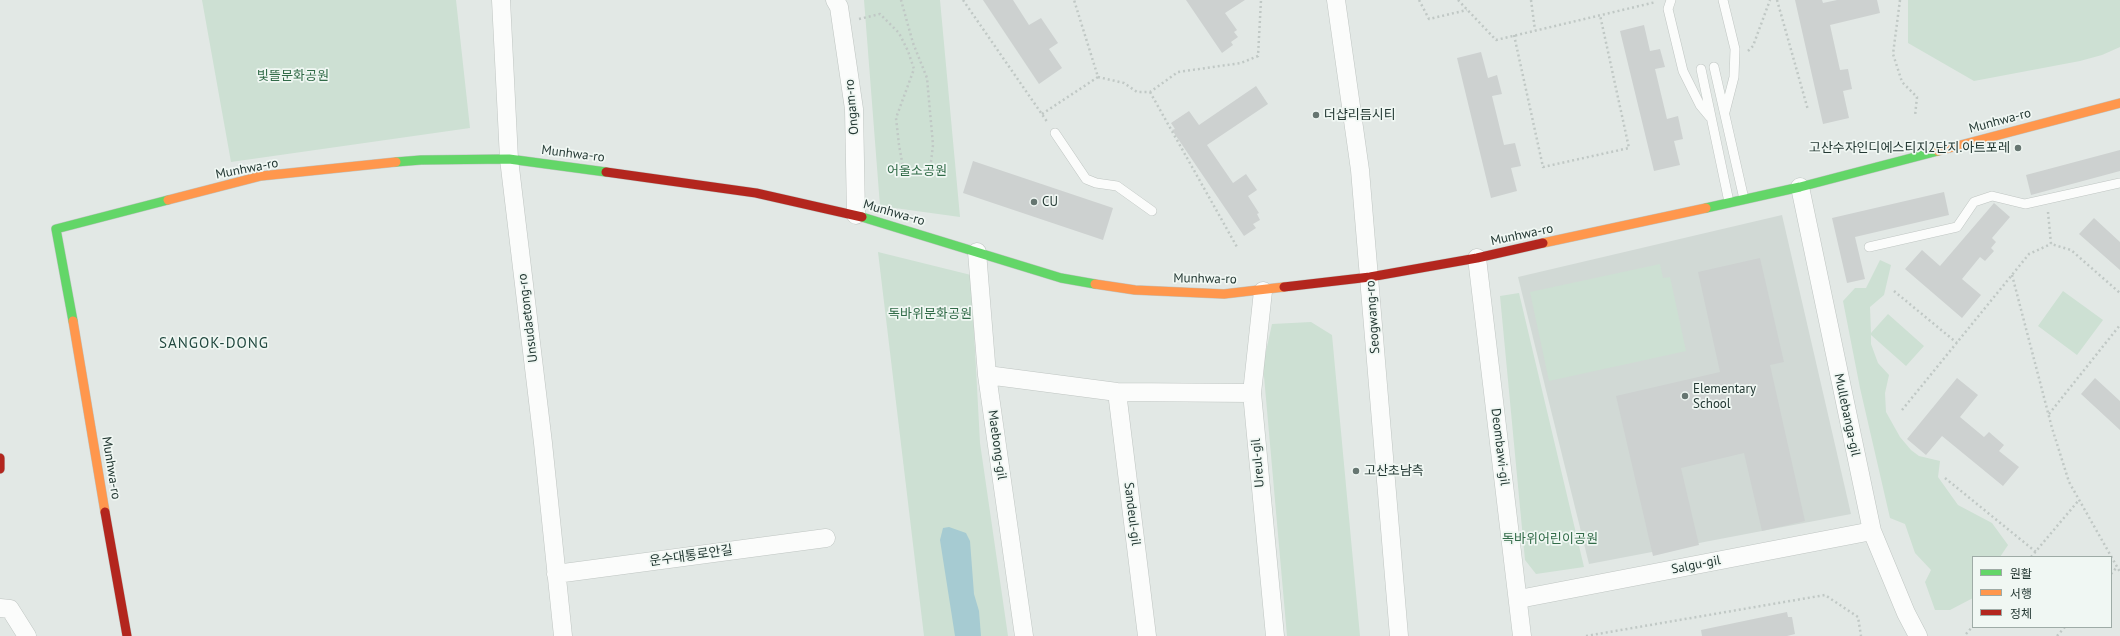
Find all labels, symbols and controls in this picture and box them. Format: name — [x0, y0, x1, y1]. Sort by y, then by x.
park label: 빛뜰문화공원 — [257, 68, 329, 84]
street label: Ongam-ro — [842, 78, 862, 136]
street label: Munhwa-ro — [1967, 105, 2033, 137]
place label: 더샵리듬시티 — [1324, 107, 1396, 123]
marker: 더샵리듬시티 — [1311, 110, 1321, 120]
place label: 고산수자인디에스티지2단지.아트포레 — [1809, 140, 2010, 156]
street label: Munhwa-ro — [540, 142, 606, 166]
marker: 고산수자인디에스티지2단지.아트포레 — [2013, 143, 2023, 153]
street label: Munhwa-ro — [214, 155, 280, 183]
park label: 어울소공원 — [887, 163, 947, 179]
place label: CU — [1042, 194, 1058, 210]
street label: Munhwa-ro — [861, 197, 927, 229]
marker: CU — [1029, 197, 1039, 207]
street label: Munhwa-ro — [1489, 221, 1555, 249]
street label: Munhwa-ro — [1173, 271, 1237, 287]
street label: Unsudaetong-ro — [515, 273, 541, 363]
street label: Seogwang-ro — [1363, 280, 1383, 354]
park label: 독바위문화공원 — [888, 306, 972, 322]
district label: SANGOK-DONG — [159, 335, 269, 353]
street label: Mullebanga-gil — [1831, 372, 1863, 458]
place label: Elementary School — [1693, 381, 1756, 412]
marker: Elementary School — [1680, 391, 1690, 401]
street label: Deombawi-gil — [1488, 407, 1512, 487]
street label: Maebong-gil — [984, 409, 1010, 481]
street label: Munhwa-ro — [98, 435, 124, 501]
street label: Ureul-gil — [1248, 438, 1268, 488]
place label: 고산초남측 — [1364, 463, 1424, 479]
marker: 고산초남측 — [1351, 466, 1361, 476]
street label: Sandeul-gil — [1120, 481, 1144, 547]
park label: 독바위어린이공원 — [1502, 531, 1598, 547]
street label: 운수대통로안길 — [648, 542, 734, 570]
street label: Salgu-gil — [1670, 553, 1722, 577]
legend — [1972, 556, 2112, 628]
text: 원활 — [2010, 566, 2032, 581]
text: 서행 — [2010, 586, 2032, 601]
text: 정체 — [2010, 606, 2032, 621]

